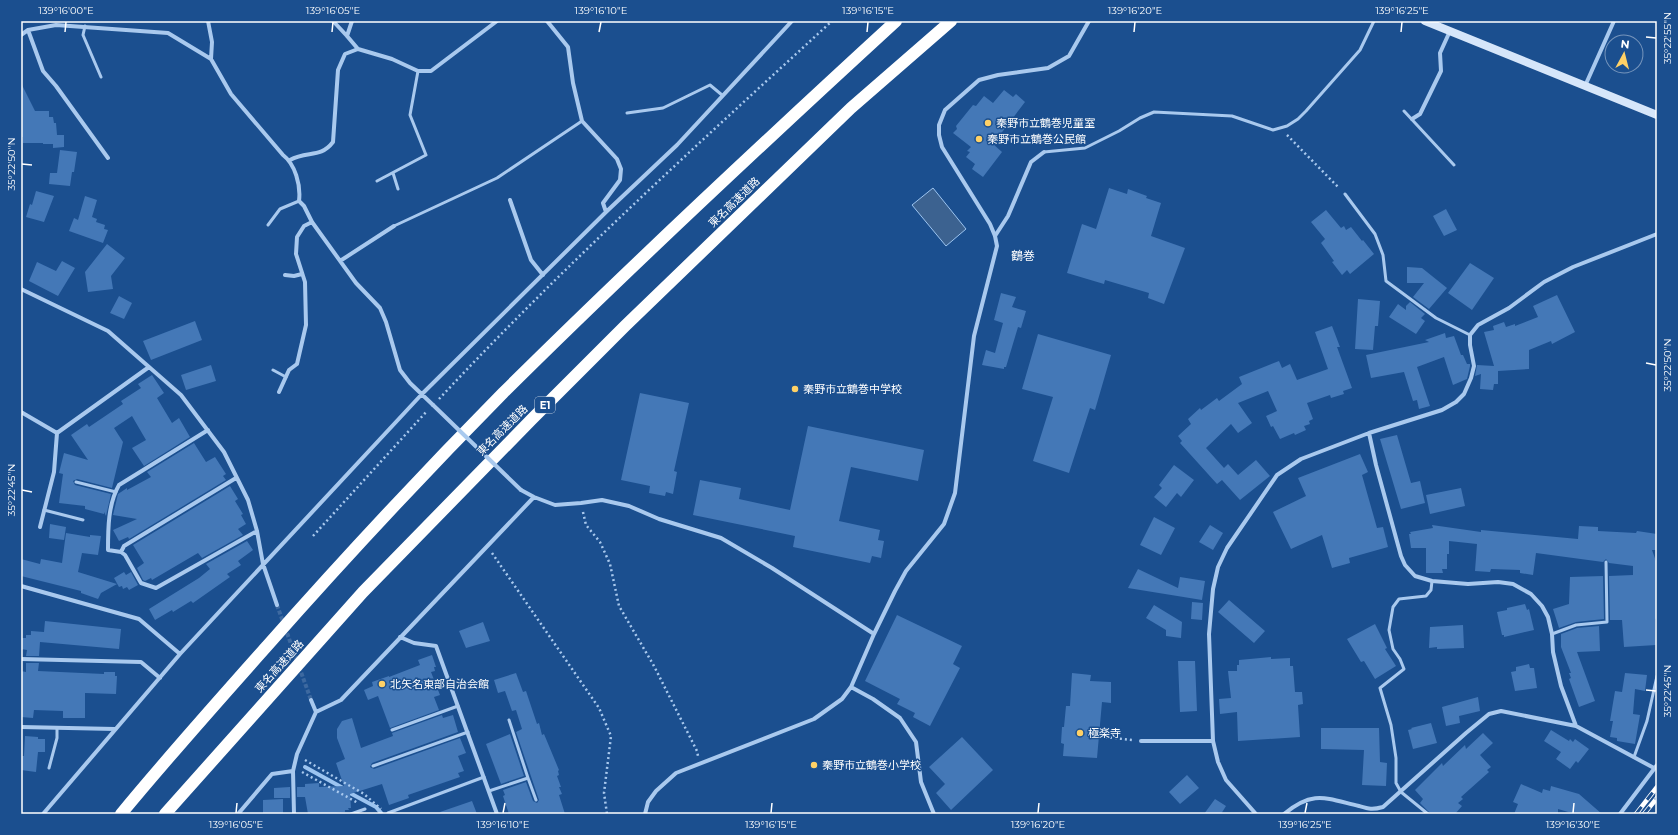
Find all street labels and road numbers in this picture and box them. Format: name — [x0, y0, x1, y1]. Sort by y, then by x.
street label: 東名高速道路 — [705, 174, 763, 230]
road number: E1 — [535, 397, 555, 413]
street label: 東名高速道路 — [474, 402, 530, 458]
street label: 東名高速道路 — [252, 637, 306, 695]

